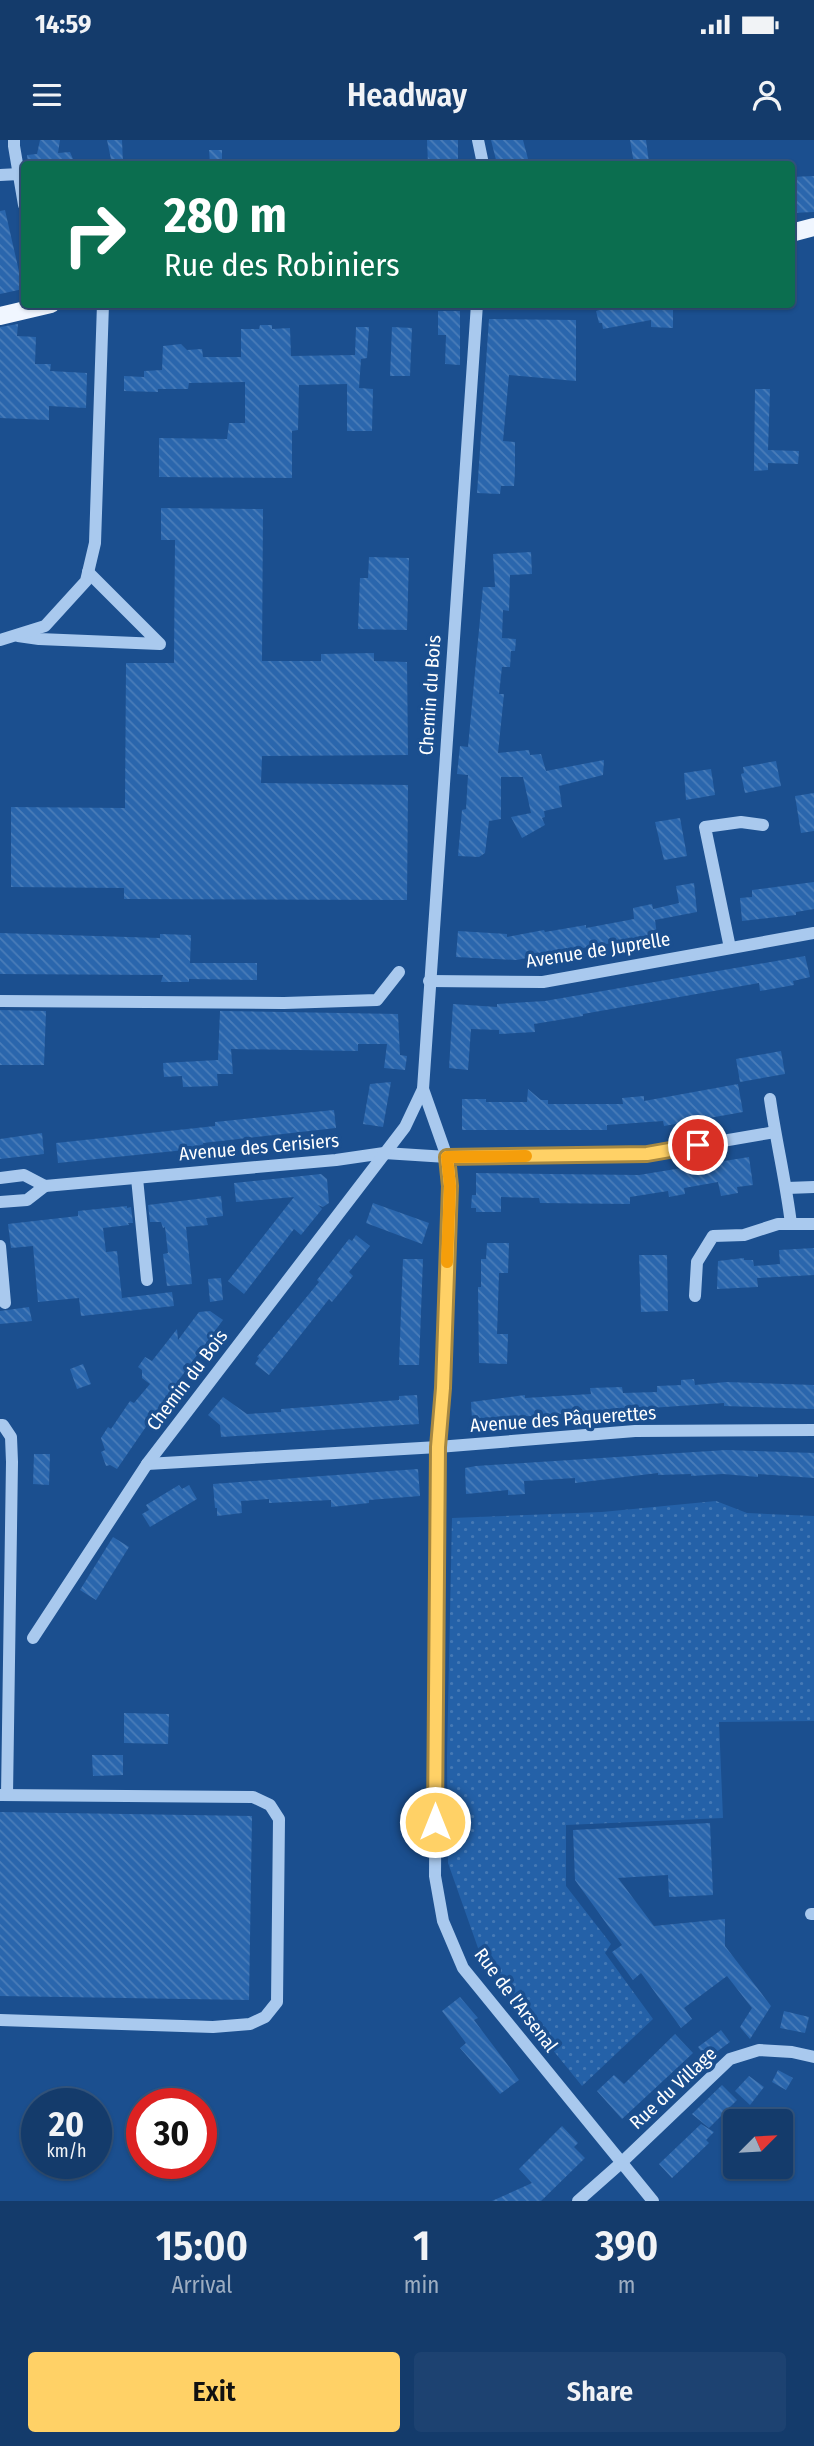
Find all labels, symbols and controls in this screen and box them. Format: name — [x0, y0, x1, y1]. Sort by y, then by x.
text: 14:59 — [35, 9, 91, 40]
icon: menu — [28, 76, 66, 114]
text: Headway — [347, 76, 467, 114]
icon: person — [748, 76, 786, 114]
text: 280 m — [164, 186, 287, 245]
icon: right — [49, 189, 140, 280]
text: Rue des Robiniers — [164, 246, 400, 284]
street label: Chemin du Bois — [414, 634, 446, 756]
street label: Avenue de Juprelle — [524, 927, 672, 973]
pin — [668, 1115, 728, 1175]
icon: arrive — [679, 1126, 717, 1164]
street label: Avenue des Cerisiers — [178, 1129, 340, 1165]
street label: Chemin du Bois — [142, 1325, 232, 1435]
street label: Avenue des Pâquerettes — [469, 1401, 657, 1437]
position arrow — [398, 1785, 472, 1859]
street label: Rue de l'Arsenal — [469, 1943, 563, 2057]
street label: Rue du Village — [625, 2042, 721, 2134]
speed limit sign: 30 — [126, 2088, 217, 2179]
text: 20 — [49, 2103, 84, 2145]
north arrow — [723, 2109, 793, 2179]
map controls — [723, 2109, 793, 2179]
text: km/h — [46, 2140, 87, 2162]
text: 15:00 — [156, 2221, 248, 2271]
text: 1 — [413, 2221, 430, 2271]
text: 390 — [595, 2221, 658, 2271]
text: Arrival — [171, 2271, 232, 2299]
text: min — [404, 2271, 439, 2299]
text: m — [618, 2271, 636, 2299]
button: Exit — [28, 2352, 400, 2432]
button: Share — [414, 2352, 786, 2432]

